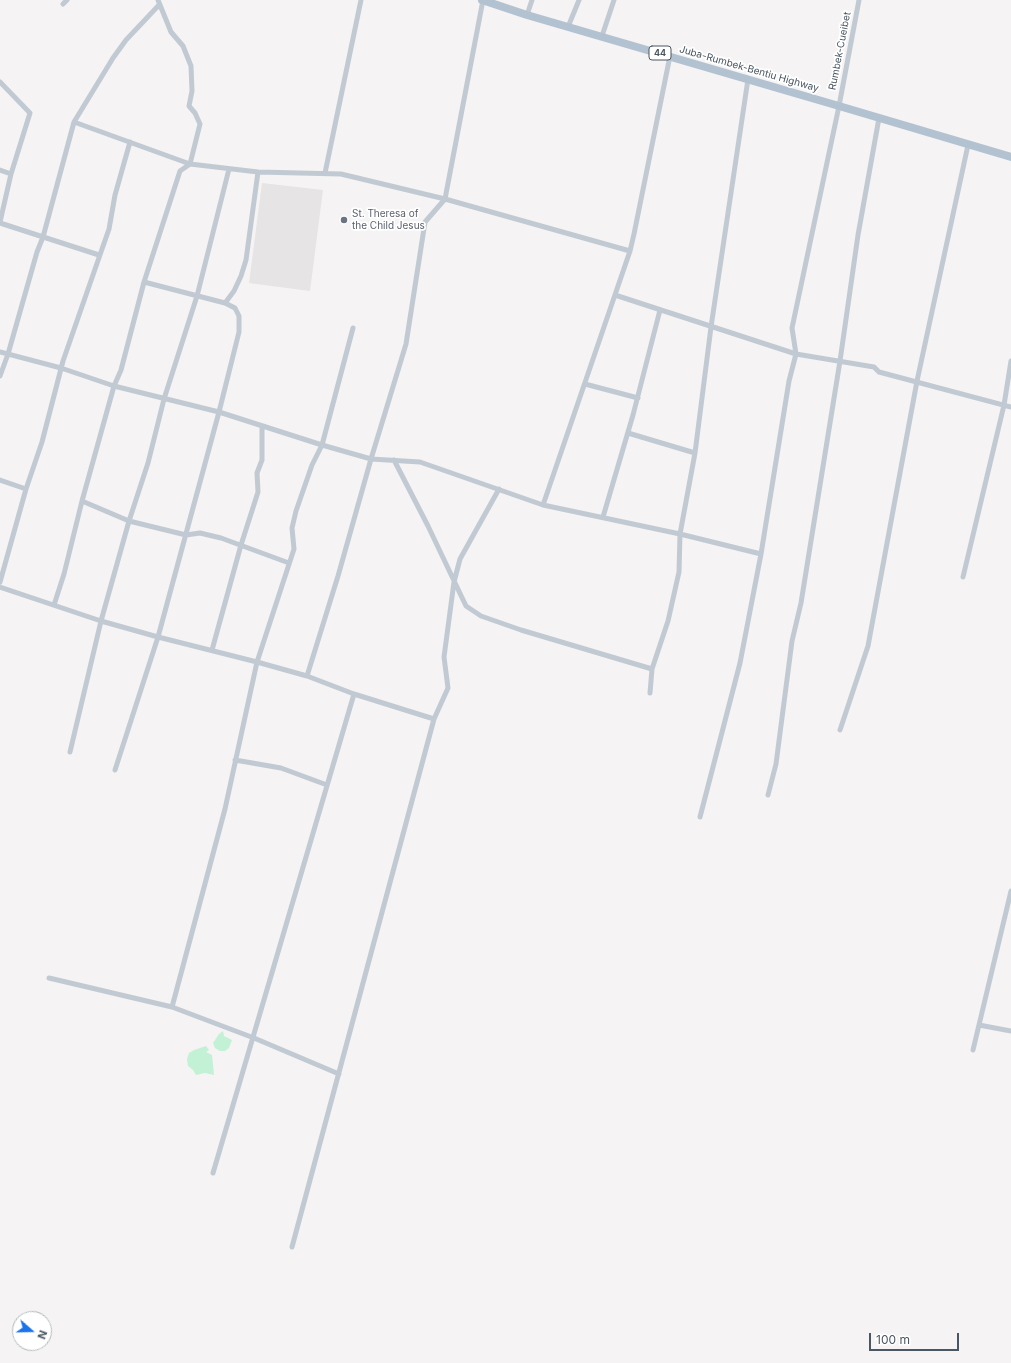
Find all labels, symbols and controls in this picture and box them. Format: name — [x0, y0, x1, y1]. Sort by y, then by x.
street label: Rumbek-Cueibet — [827, 11, 853, 91]
street label: Juba-Rumbek-Bentiu Highway — [678, 43, 820, 95]
road number: 44 — [649, 46, 671, 60]
place label: St. Theresa of the Child Jesus — [352, 208, 425, 232]
marker: St. Theresa of the Child Jesus — [339, 215, 349, 225]
north arrow — [12, 1311, 52, 1351]
scale bar — [871, 1325, 961, 1351]
text: N — [34, 1328, 50, 1341]
text: 100 m — [876, 1332, 910, 1347]

